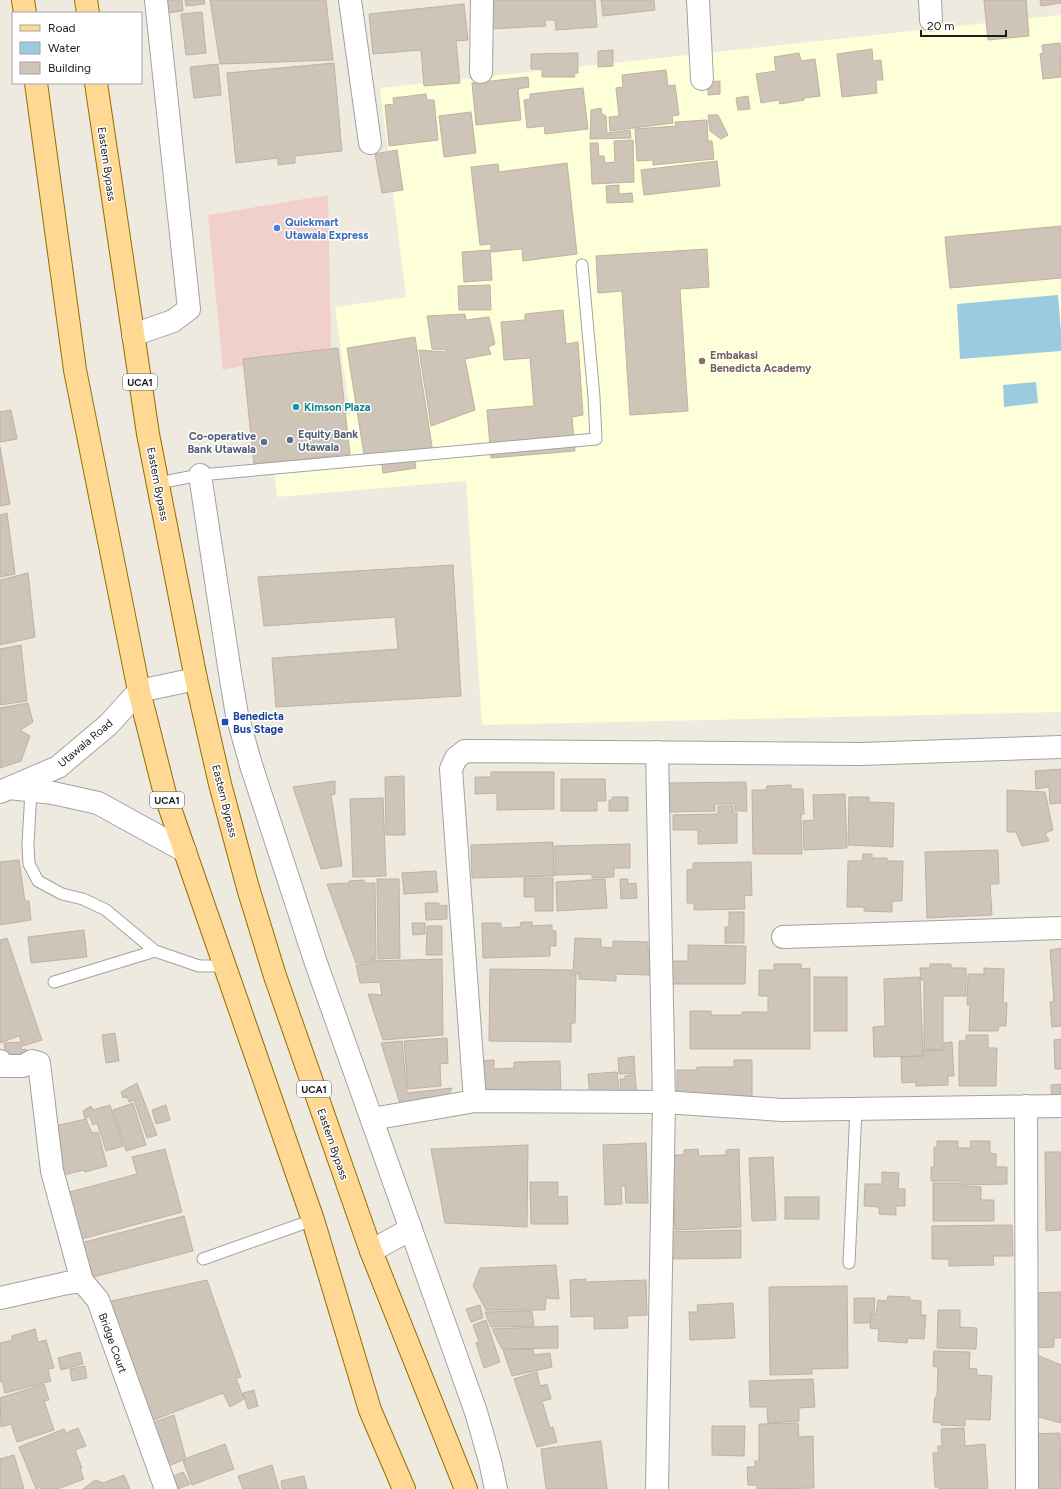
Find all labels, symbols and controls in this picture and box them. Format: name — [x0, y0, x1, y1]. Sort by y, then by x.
legend — [12, 12, 142, 84]
scale bar — [921, 12, 1006, 38]
text: 20 m — [927, 19, 955, 33]
text: Road — [48, 21, 76, 35]
text: Water — [48, 41, 80, 55]
text: Building — [48, 61, 91, 75]
street label: Eastern Bypass — [95, 126, 118, 202]
place label: Quickmart Utawala Express — [285, 216, 368, 242]
marker: Quickmart Utawala Express — [272, 223, 282, 233]
place label: Embakasi Benedicta Academy — [710, 349, 812, 375]
marker: Embakasi Benedicta Academy — [697, 356, 707, 366]
road number: UCA1 — [123, 374, 157, 390]
place label: Kimson Plaza — [304, 401, 371, 414]
marker: Kimson Plaza — [291, 402, 301, 412]
place label: Equity Bank Utawala — [298, 428, 358, 454]
place label: Co-operative Bank Utawala — [187, 430, 256, 456]
marker: Equity Bank Utawala — [285, 435, 295, 445]
marker: Co-operative Bank Utawala — [259, 437, 269, 447]
street label: Eastern Bypass — [144, 446, 171, 522]
place label: Benedicta Bus Stage — [233, 710, 284, 736]
street label: Utawala Road — [55, 717, 115, 770]
marker: Benedicta Bus Stage — [220, 717, 230, 727]
street label: Eastern Bypass — [209, 763, 240, 839]
road number: UCA1 — [150, 792, 184, 808]
road number: UCA1 — [297, 1081, 331, 1097]
street label: Eastern Bypass — [314, 1107, 351, 1182]
street label: Bridge Court — [96, 1311, 129, 1375]

